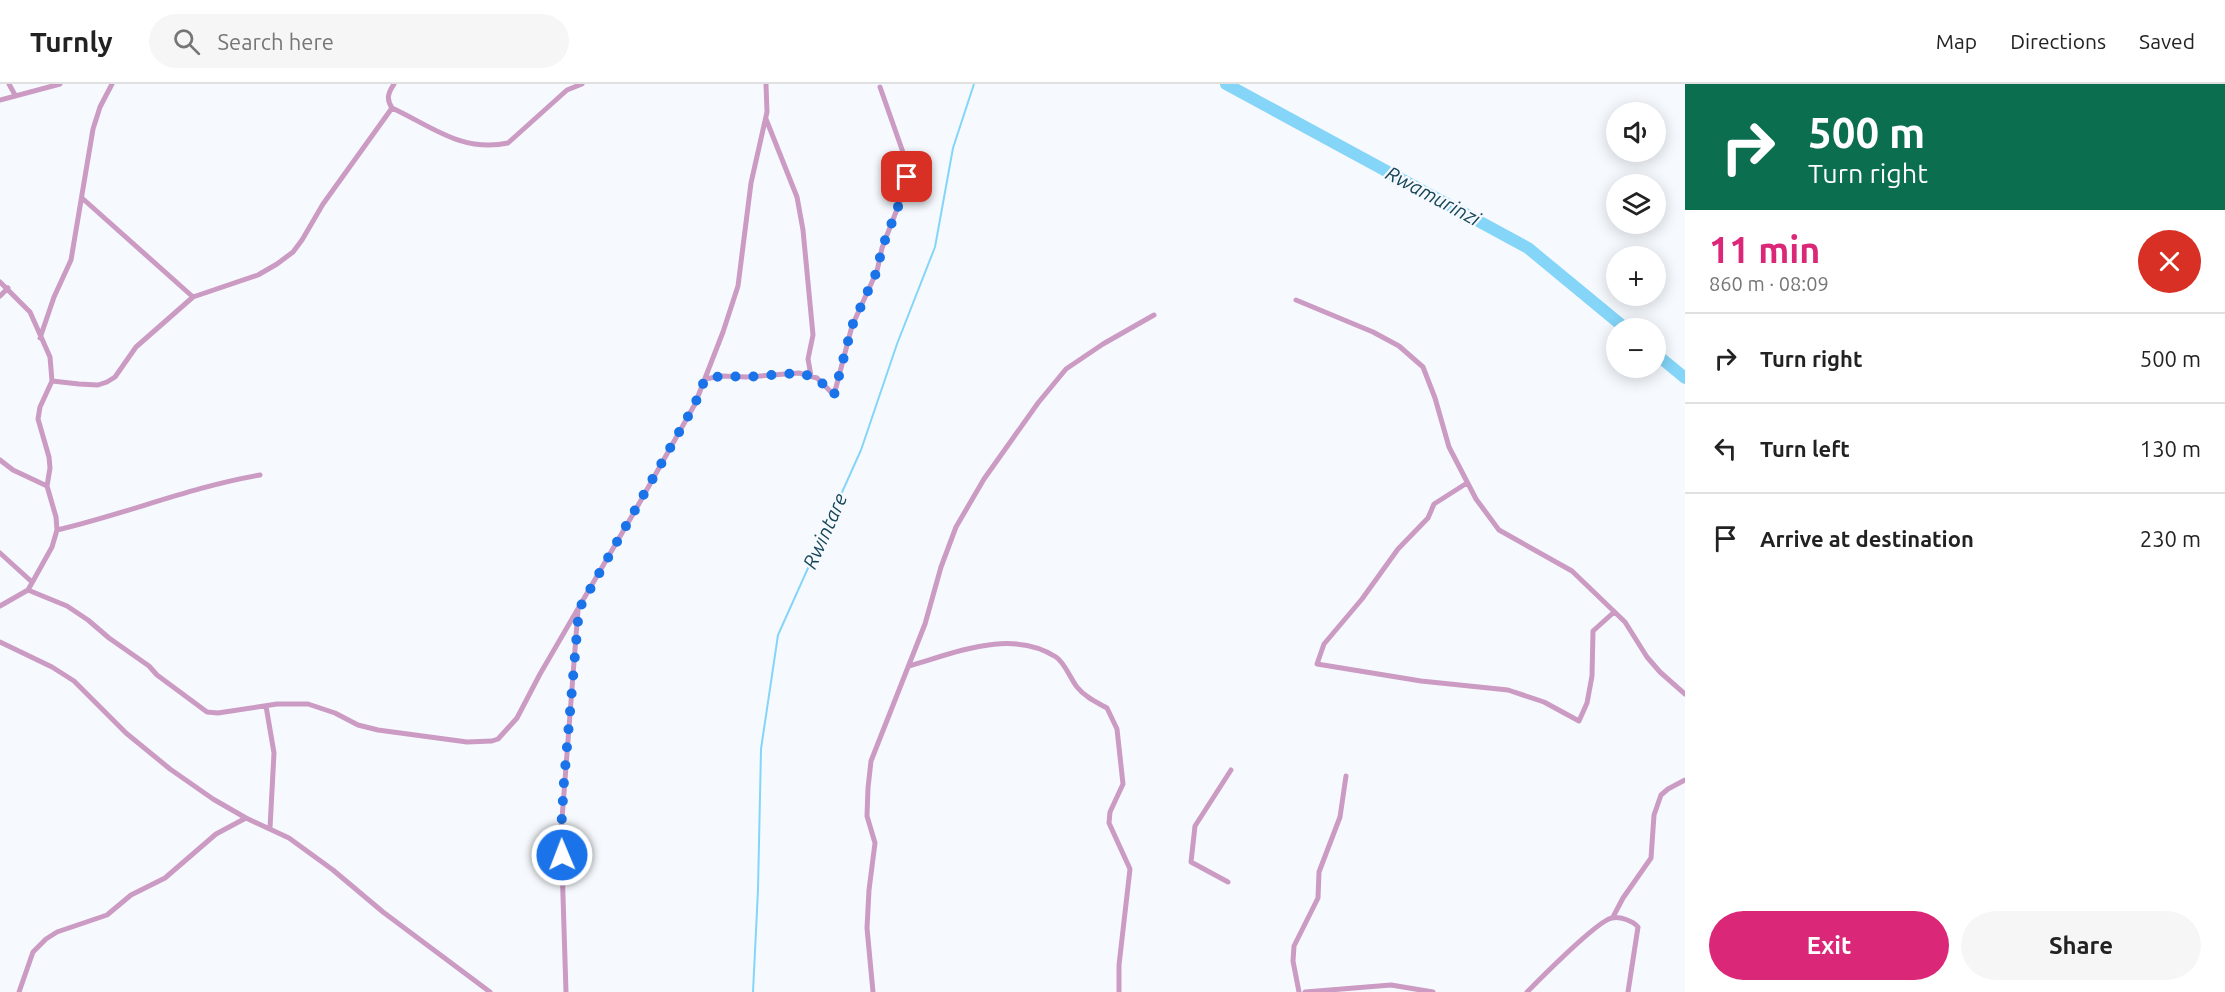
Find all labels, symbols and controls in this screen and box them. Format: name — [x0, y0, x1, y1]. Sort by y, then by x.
search box — [149, 14, 569, 68]
icon: search — [170, 25, 203, 58]
text: Turnly — [30, 26, 113, 57]
text: Search here — [218, 29, 334, 54]
text: Map — [1936, 29, 1977, 53]
text: Directions — [2010, 29, 2106, 53]
text: Saved — [2139, 29, 2195, 53]
map controls — [1606, 102, 1666, 378]
button: sound — [1606, 102, 1666, 162]
icon: right — [1709, 108, 1787, 186]
text: 500 m — [1808, 109, 1925, 156]
pin — [881, 151, 932, 202]
text: Turn right — [1808, 158, 1928, 188]
icon: arrive — [890, 160, 923, 193]
water label: Rwamurinzi — [1382, 161, 1485, 231]
button: layers — [1606, 174, 1666, 234]
text: 11 min — [1709, 229, 1820, 270]
button: close — [2138, 230, 2201, 293]
button: + — [1606, 246, 1666, 306]
text: 860 m · 08:09 — [1709, 272, 1829, 295]
button: − — [1606, 318, 1666, 378]
icon: right — [1709, 342, 1742, 375]
text: Turn right — [1760, 346, 1862, 371]
text: 500 m — [2140, 346, 2201, 371]
icon: left — [1709, 432, 1742, 465]
text: Turn left — [1760, 436, 1850, 461]
text: 130 m — [2140, 436, 2201, 461]
water label: Rwintare — [798, 489, 851, 572]
icon: arrive — [1709, 522, 1742, 555]
text: Arrive at destination — [1760, 526, 1974, 551]
text: 230 m — [2140, 526, 2201, 551]
position arrow — [530, 823, 594, 887]
button: Exit — [1709, 911, 1949, 980]
button: Share — [1961, 911, 2201, 980]

